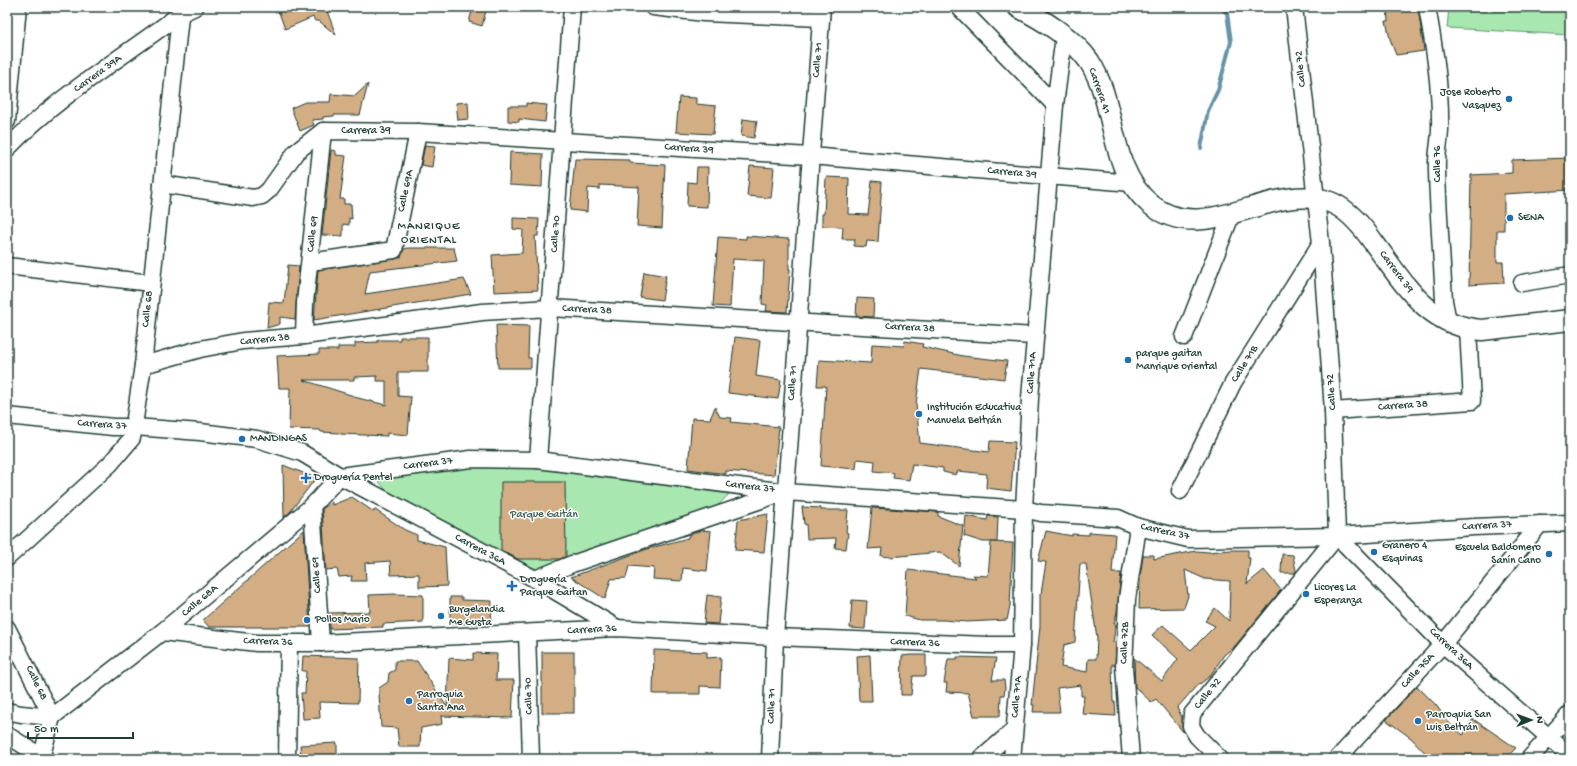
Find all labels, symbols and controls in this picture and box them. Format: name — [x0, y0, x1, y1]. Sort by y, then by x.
street label: Calle 71 — [810, 42, 826, 78]
street label: Calle 72 — [1293, 50, 1309, 88]
street label: Carrera 39A — [72, 52, 125, 95]
street label: Carrera 41 — [1086, 66, 1112, 116]
place label: Jose Roberto Vasquez — [1440, 87, 1502, 112]
marker: Jose Roberto Vasquez — [1504, 94, 1514, 104]
street label: Carrera 39 — [341, 125, 391, 137]
street label: Carrera 39 — [664, 141, 715, 157]
street label: Calle 76 — [1432, 145, 1444, 182]
street label: Carrera 39 — [987, 165, 1038, 181]
street label: Calle 69A — [396, 168, 416, 213]
place label: SENA — [1518, 212, 1544, 224]
marker: SENA — [1505, 213, 1515, 223]
street label: Calle 69 — [305, 215, 321, 253]
street label: Calle 70 — [549, 215, 563, 253]
district label: MANRIQUE ORIENTAL — [398, 220, 460, 248]
street label: Carrera 39 — [1376, 249, 1416, 296]
street label: Calle 68 — [140, 290, 156, 328]
street label: Carrera 38 — [562, 303, 612, 317]
street label: Carrera 38 — [885, 321, 935, 335]
street label: Carrera 38 — [240, 331, 290, 349]
street label: Calle 71B — [1229, 343, 1261, 385]
place label: parque gaitan Manrique oriental — [1135, 348, 1218, 373]
street label: Calle 71A — [1025, 351, 1039, 394]
marker: parque gaitan Manrique oriental — [1123, 355, 1133, 365]
street label: Calle 71 — [786, 365, 800, 401]
street label: Calle 72 — [1325, 373, 1339, 411]
street label: Carrera 38 — [1378, 398, 1428, 414]
place label: Institución Educativa Manuela Beltrán — [927, 402, 1022, 427]
marker: Institución Educativa Manuela Beltrán — [914, 409, 924, 419]
street label: Carrera 37 — [77, 417, 127, 433]
place label: MANDINGAS — [250, 433, 308, 445]
marker: MANDINGAS — [237, 434, 247, 444]
street label: Carrera 37 — [403, 455, 454, 473]
place label: Droguería Pentel — [313, 472, 393, 484]
marker: Droguería Pentel — [301, 473, 311, 483]
street label: Carrera 37 — [725, 478, 776, 496]
park label: Parque Gaitán — [509, 509, 578, 521]
street label: Carrera 37 — [1462, 519, 1512, 533]
street label: Carrera 37 — [1140, 521, 1191, 543]
street label: Carrera 36A — [452, 532, 508, 569]
place label: Granero 4 Esquinas — [1382, 540, 1428, 565]
place label: Escuela Baldomero Sanín Cano — [1455, 542, 1541, 567]
marker: Granero 4 Esquinas — [1369, 547, 1379, 557]
marker: Escuela Baldomero Sanín Cano — [1544, 549, 1554, 559]
street label: Calle 69 — [310, 556, 324, 594]
place label: Droguería Parque Gaitan — [519, 574, 588, 599]
marker: Droguería Parque Gaitan — [507, 581, 517, 591]
street label: Calle 68A — [180, 582, 221, 620]
place label: Licores La Esperanza — [1314, 582, 1363, 607]
marker: Licores La Esperanza — [1301, 589, 1311, 599]
place label: Burgelandia Me Gusta — [448, 604, 505, 629]
marker: Burgelandia Me Gusta — [436, 611, 446, 621]
place label: Pollos Mario — [314, 614, 370, 626]
marker: Pollos Mario — [302, 615, 312, 625]
street label: Calle 72B — [1118, 621, 1132, 664]
street label: Carrera 36 — [567, 623, 617, 637]
street label: Carrera 36A — [1426, 626, 1476, 673]
street label: Carrera 36 — [243, 635, 293, 649]
street label: Carrera 36 — [890, 636, 940, 650]
street label: Calle 75A — [1399, 651, 1437, 691]
street label: Calle 68 — [23, 664, 49, 702]
street label: Calle 71A — [1009, 675, 1025, 718]
street label: Calle 72 — [1192, 676, 1224, 712]
street label: Calle 70 — [522, 677, 536, 715]
street label: Calle 71 — [765, 688, 779, 724]
place label: Parroquia Santa Ana — [416, 689, 465, 714]
marker: Parroquia Santa Ana — [404, 696, 414, 706]
north arrow — [1511, 700, 1551, 740]
place label: Parroquia San Luis Beltrán — [1425, 709, 1492, 734]
scale bar — [28, 714, 133, 740]
marker: Parroquia San Luis Beltrán — [1413, 716, 1423, 726]
text: N — [1533, 716, 1545, 724]
text: 50 m — [34, 723, 59, 737]

